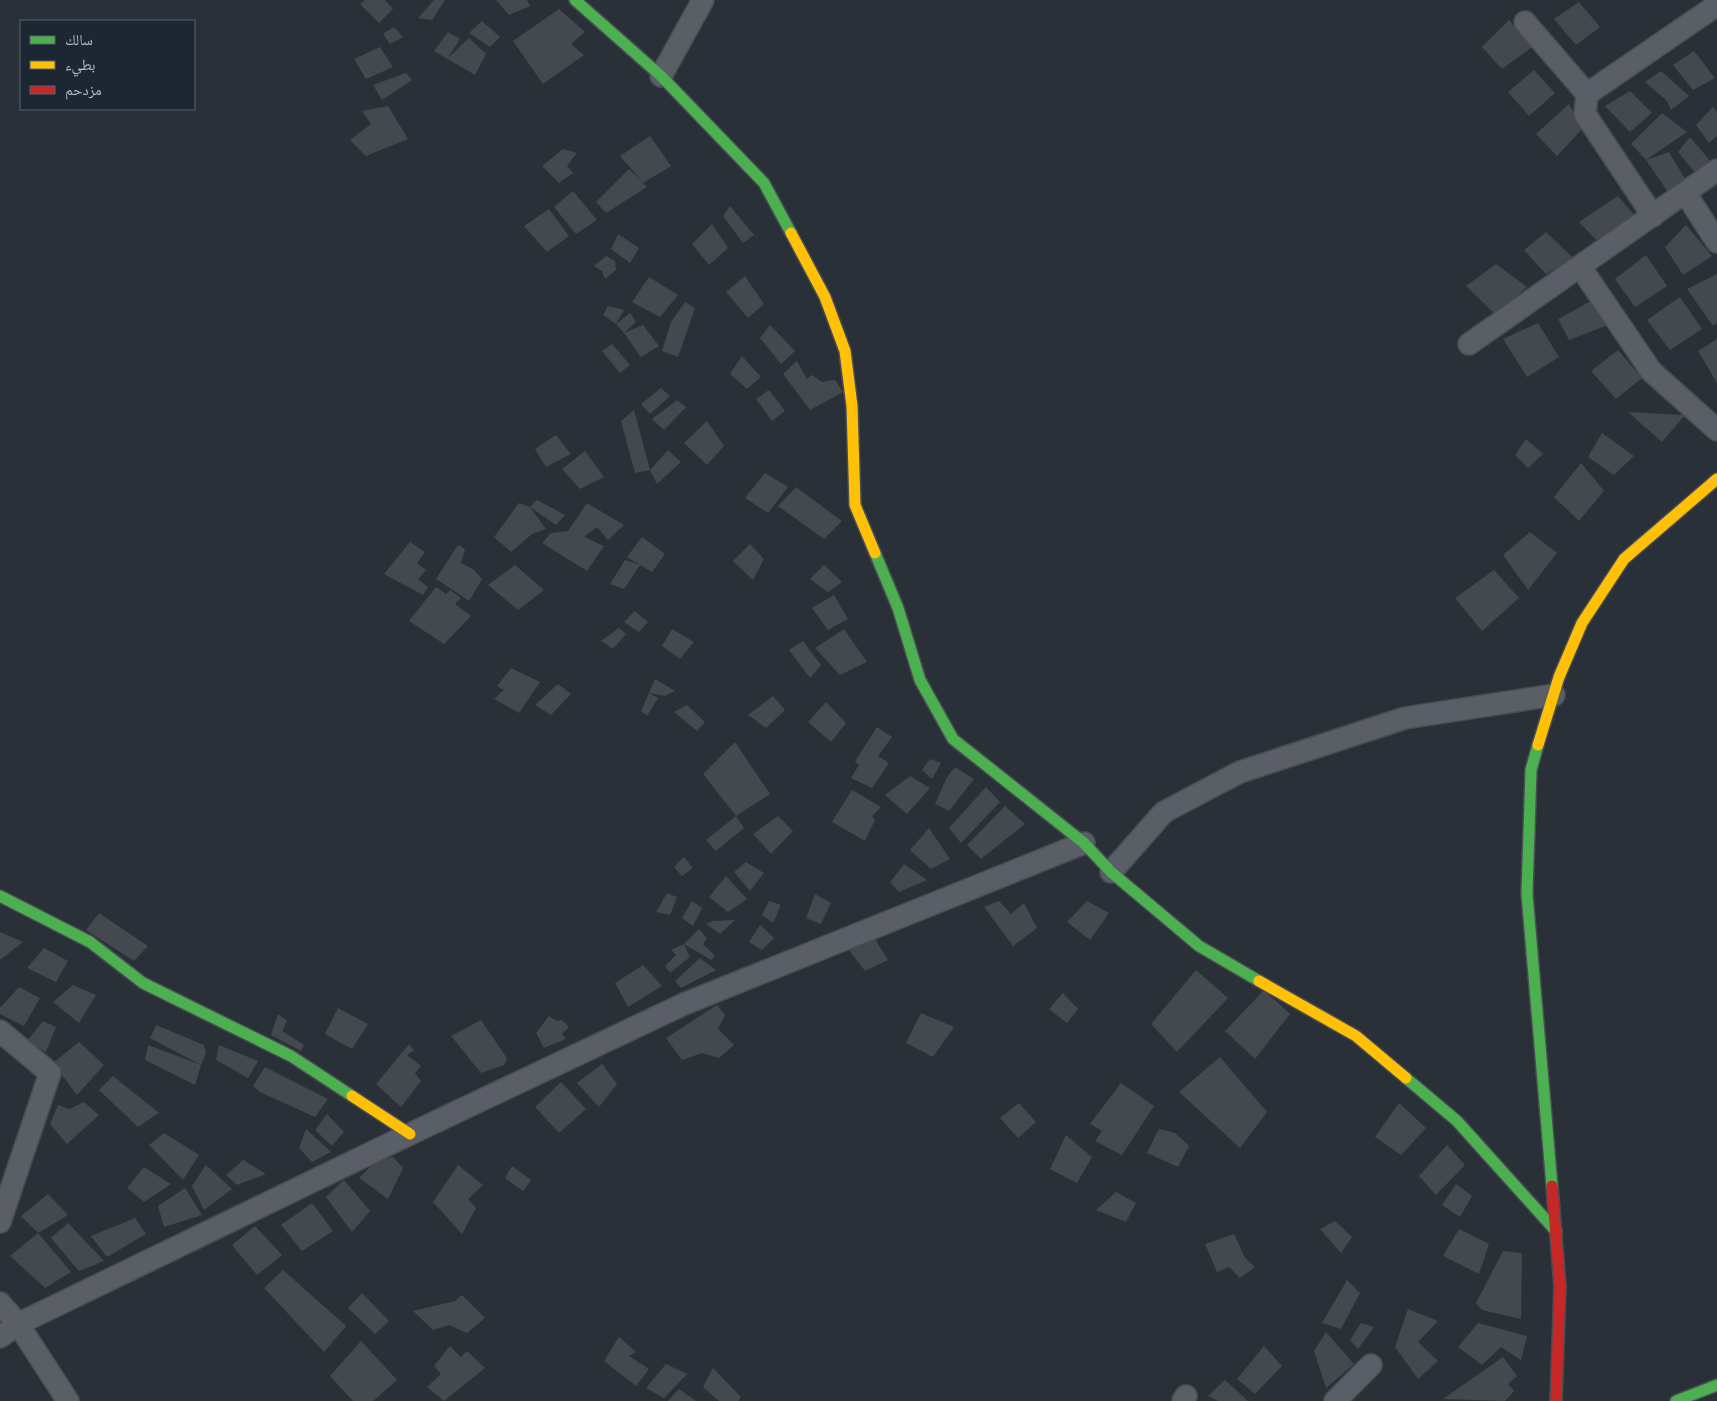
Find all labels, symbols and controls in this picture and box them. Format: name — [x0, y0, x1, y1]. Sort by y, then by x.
legend — [20, 20, 195, 110]
text: سالك — [65, 31, 93, 49]
text: بطيء — [65, 56, 95, 77]
text: مزدحم — [65, 81, 102, 100]

